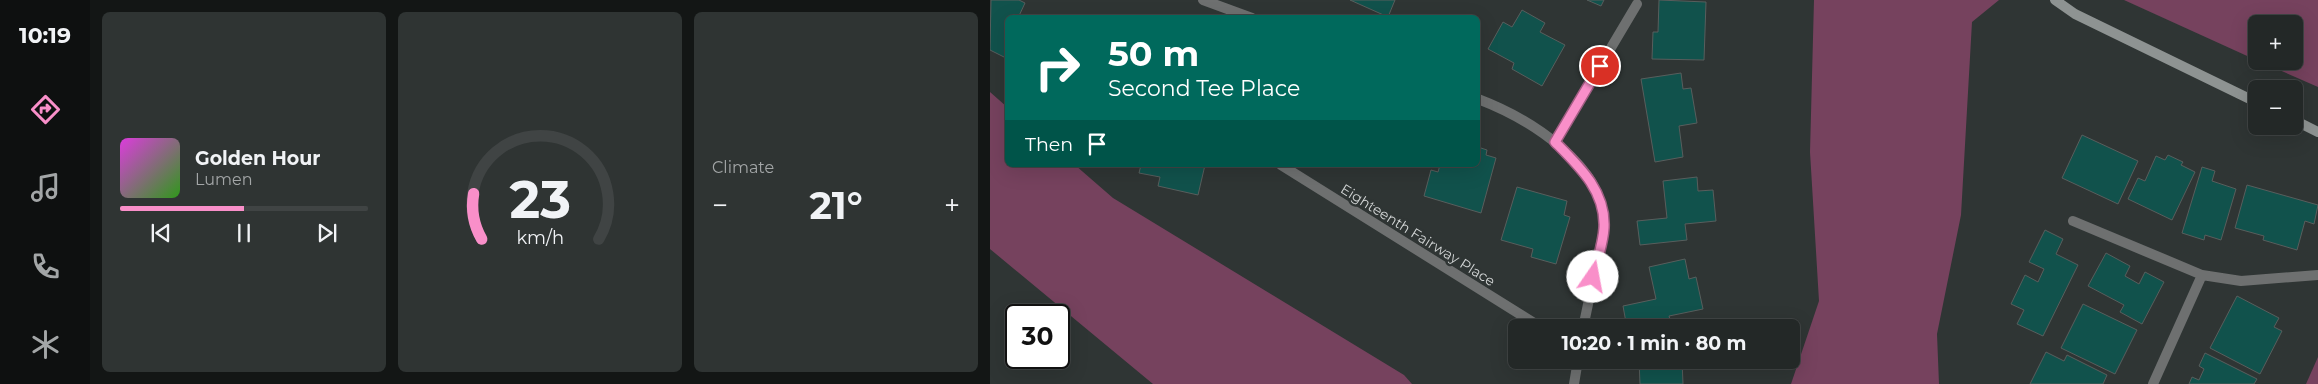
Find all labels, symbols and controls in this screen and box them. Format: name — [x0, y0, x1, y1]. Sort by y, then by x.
map controls — [2248, 15, 2303, 135]
button: + — [2248, 15, 2303, 70]
text: 10:19 — [19, 22, 71, 49]
text: 50 m — [1108, 32, 1199, 75]
icon: right — [1025, 35, 1090, 100]
pin — [1579, 45, 1621, 87]
icon: arrive — [1586, 52, 1614, 80]
text: Second Tee Place — [1108, 75, 1300, 102]
button: − — [2248, 80, 2303, 135]
icon: directions — [28, 92, 63, 127]
icon: arrive — [1083, 130, 1111, 158]
text: Then — [1025, 133, 1073, 156]
text: Golden Hour — [195, 147, 321, 170]
text: Climate — [712, 158, 774, 177]
text: 23 — [509, 168, 571, 231]
icon: music — [28, 170, 63, 205]
text: Lumen — [195, 170, 253, 189]
street label: Eighteenth Fairway Place — [1337, 180, 1499, 290]
text: 21° — [809, 182, 863, 229]
text: − — [712, 188, 728, 222]
text: + — [944, 188, 960, 222]
icon: previous — [147, 219, 175, 247]
icon: pause — [230, 219, 258, 247]
icon: next — [313, 219, 341, 247]
text: km/h — [516, 227, 564, 248]
icon: phone — [28, 249, 63, 284]
position arrow — [1566, 250, 1618, 302]
speed limit sign: 30 — [1005, 304, 1070, 369]
icon: climate — [28, 327, 63, 362]
text: 10:20 · 1 min · 80 m — [1562, 332, 1746, 355]

